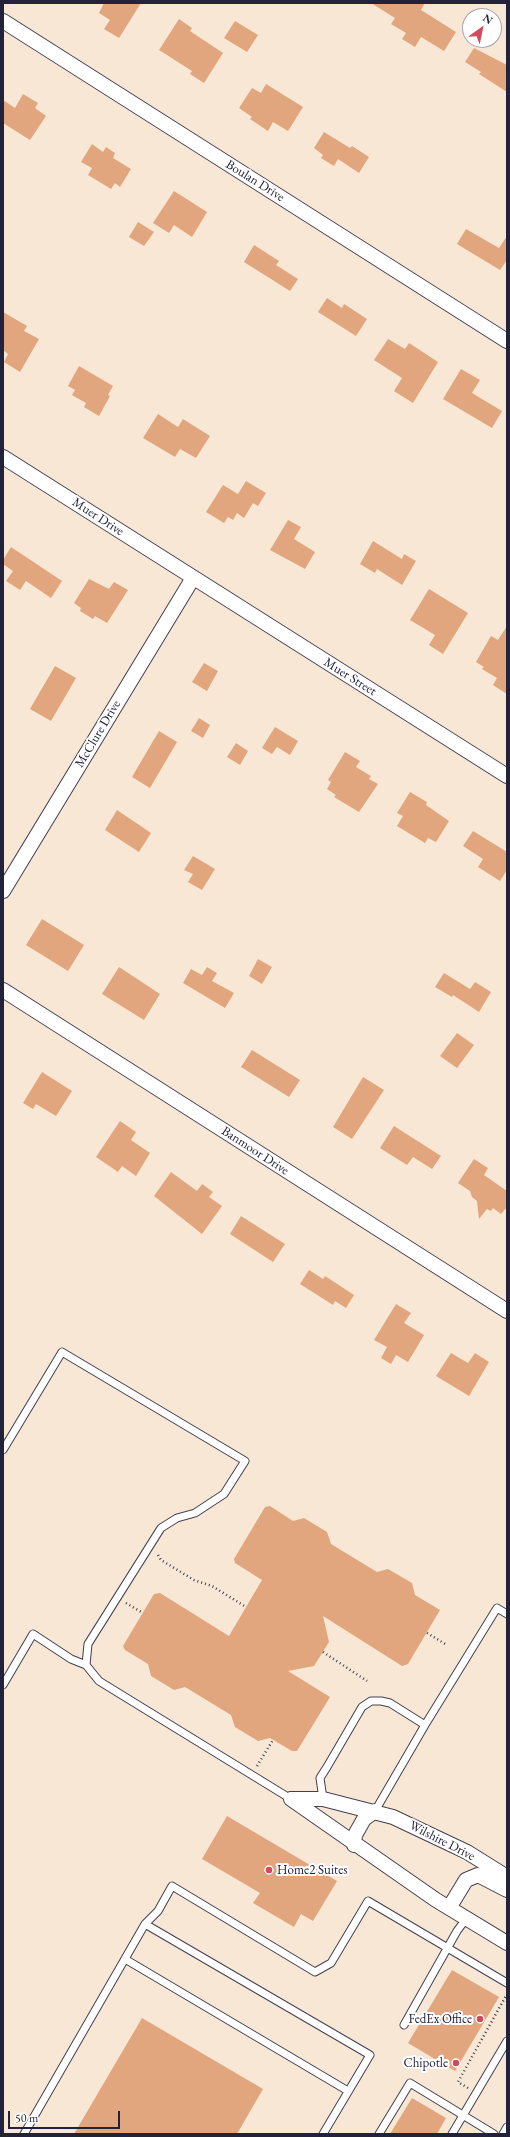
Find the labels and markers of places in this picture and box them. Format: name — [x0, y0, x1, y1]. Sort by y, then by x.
place label: Home2 Suites — [277, 1862, 347, 1878]
marker: Home2 Suites — [264, 1865, 274, 1875]
place label: FedEx Office — [409, 2011, 472, 2027]
marker: FedEx Office — [475, 2014, 485, 2024]
place label: Chipotle — [403, 2055, 448, 2071]
marker: Chipotle — [451, 2058, 461, 2068]

